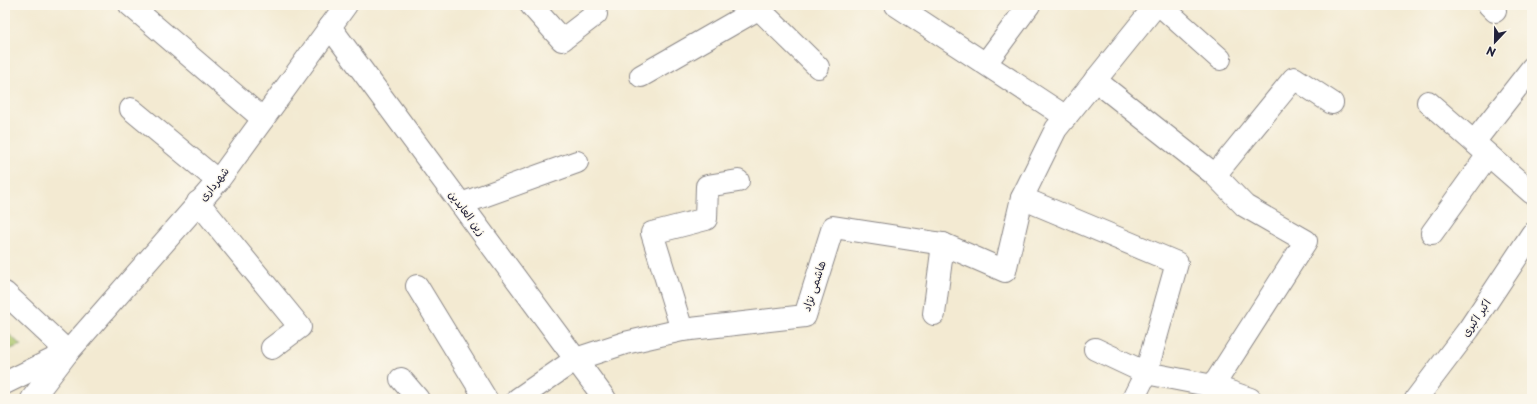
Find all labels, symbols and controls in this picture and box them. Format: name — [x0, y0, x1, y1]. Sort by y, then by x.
north arrow — [1475, 22, 1515, 62]
text: N — [1484, 42, 1498, 61]
street label: شهرداری — [194, 163, 233, 204]
street label: زین العابدین — [445, 186, 490, 239]
street label: هاشمی نژاد — [797, 258, 830, 313]
street label: اکبر اکبری — [1457, 295, 1495, 340]

